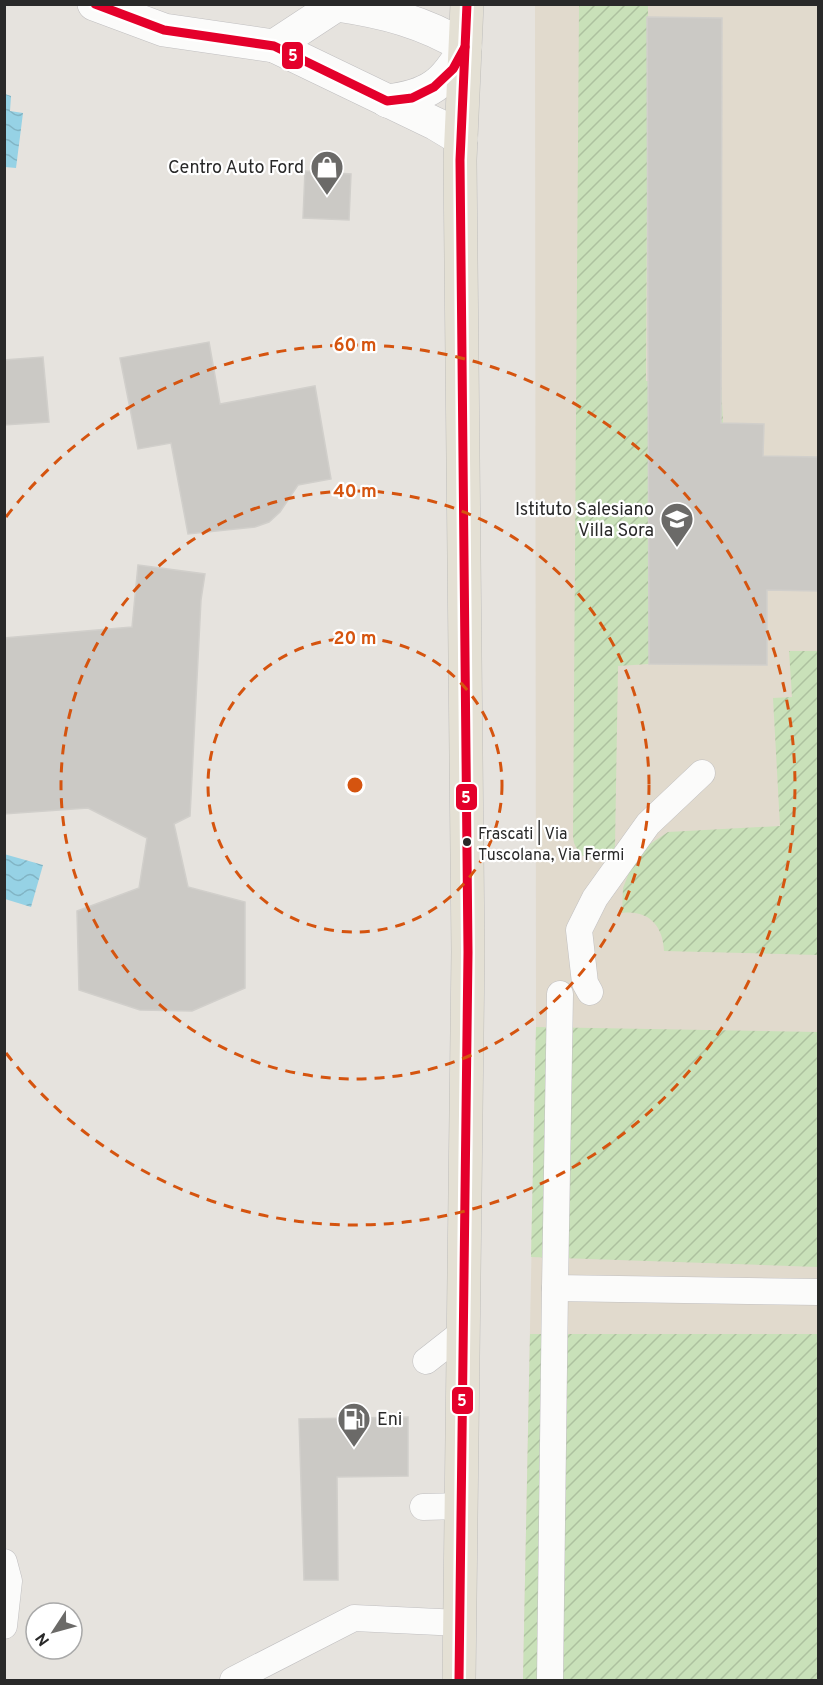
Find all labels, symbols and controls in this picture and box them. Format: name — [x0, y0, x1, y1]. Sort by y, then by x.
line badge: 5 — [281, 41, 304, 70]
text: 5 — [288, 47, 298, 67]
shop icon: Centro Auto Ford — [309, 149, 345, 196]
place label: Centro Auto Ford — [168, 157, 304, 180]
text: 60 m — [333, 335, 377, 358]
text: 40 m — [333, 481, 377, 504]
place label: Istituto Salesiano Villa Sora — [515, 499, 654, 543]
school or university icon: Istituto Salesiano Villa Sora — [659, 501, 695, 548]
text: 20 m — [333, 628, 377, 651]
centre of rings — [345, 775, 365, 795]
line badge: 5 — [455, 783, 478, 811]
text: 5 — [461, 789, 471, 809]
place label: Frascati | Via Tuscolana, Via Fermi — [478, 820, 624, 866]
marker: Frascati | Via Tuscolana, Via Fermi — [461, 836, 473, 848]
line badge: 5 — [451, 1386, 474, 1415]
text: 5 — [457, 1392, 467, 1412]
fuel station icon: Eni — [336, 1401, 372, 1448]
place label: Eni — [377, 1409, 402, 1432]
north arrow — [24, 1601, 84, 1661]
text: N — [32, 1628, 55, 1649]

